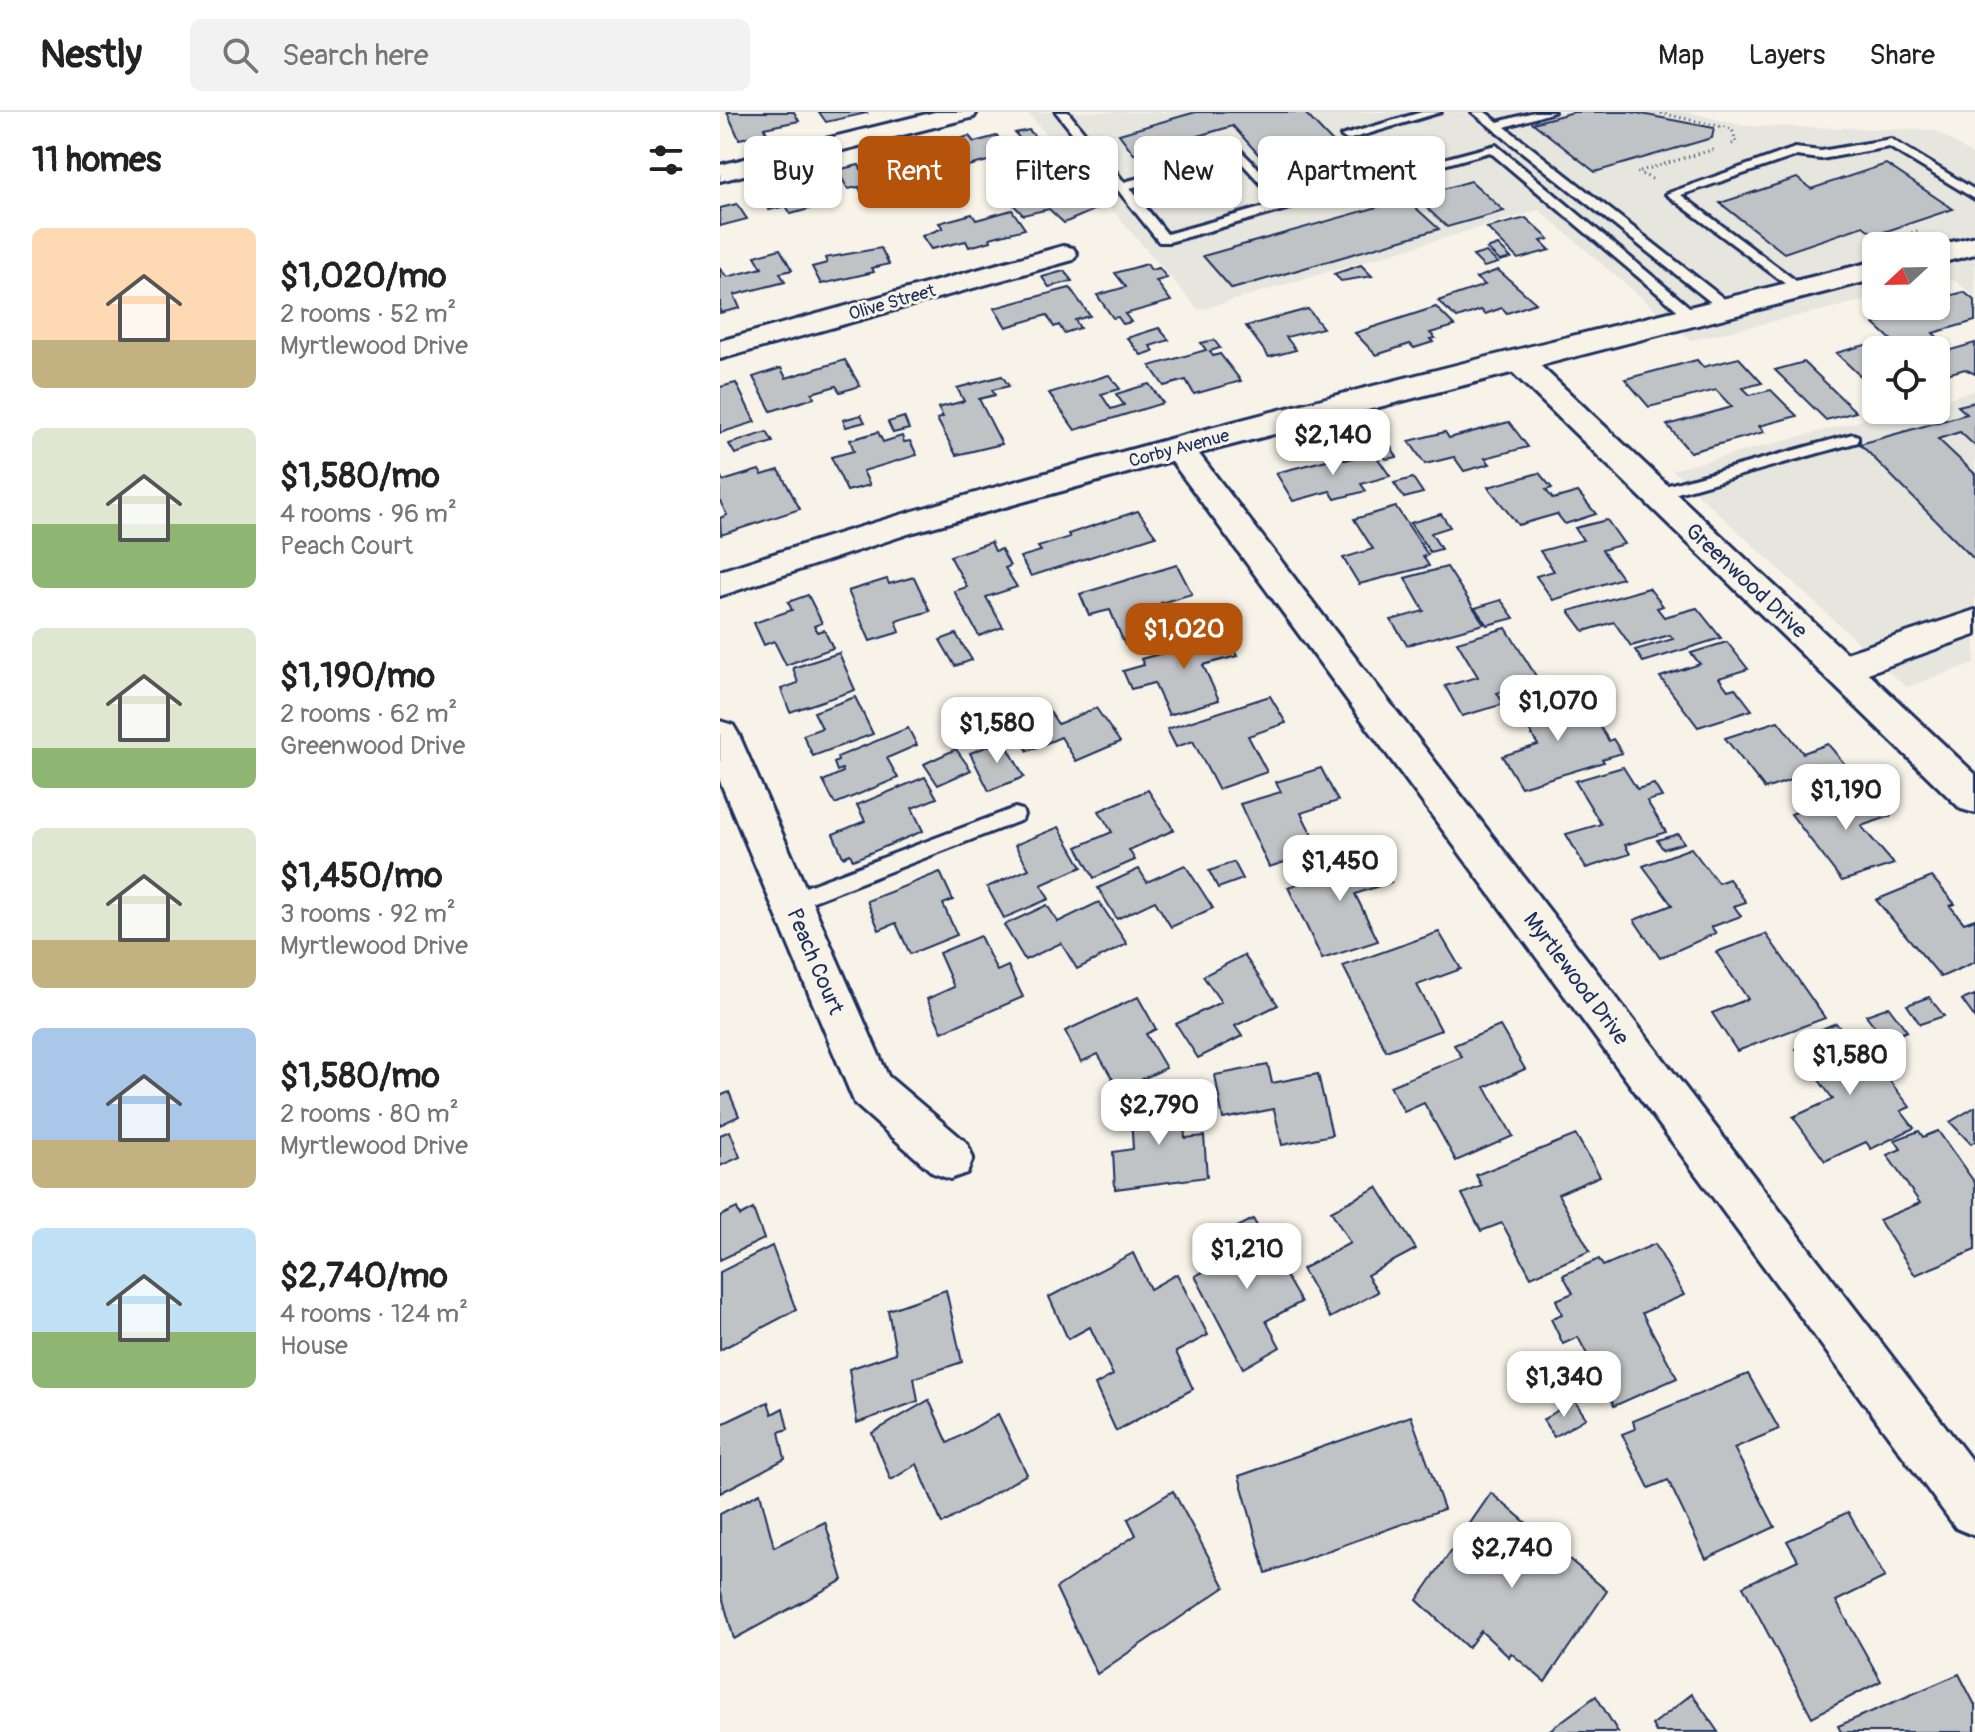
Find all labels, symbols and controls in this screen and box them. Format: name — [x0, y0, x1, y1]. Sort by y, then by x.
search box — [190, 19, 750, 91]
text: Nestly — [40, 31, 142, 79]
icon: search — [218, 33, 262, 77]
text: Search here — [282, 37, 429, 74]
text: Map — [1658, 38, 1704, 73]
text: Layers — [1748, 38, 1825, 73]
text: Share — [1869, 38, 1935, 73]
chip: Buy — [744, 136, 842, 208]
chip: Rent — [858, 136, 970, 208]
chip: Filters — [986, 136, 1118, 208]
chip: New — [1134, 136, 1242, 208]
chip: Apartment — [1258, 136, 1445, 208]
icon: filters — [644, 138, 688, 182]
text: 11 homes — [32, 139, 161, 182]
north arrow — [1862, 232, 1950, 320]
map controls — [1862, 232, 1950, 424]
text: $1,020/mo — [280, 255, 446, 298]
icon: home — [96, 260, 192, 356]
street label: Olive Street — [846, 279, 939, 326]
text: 2 rooms · 52 m² — [280, 298, 456, 330]
text: Myrtlewood Drive — [280, 330, 468, 362]
button: locate — [1862, 336, 1950, 424]
pin: $2,140 — [1268, 409, 1398, 477]
text: $2,140 — [1294, 419, 1372, 451]
street label: Corby Avenue — [1126, 424, 1232, 473]
text: $1,580/mo — [280, 455, 440, 498]
icon: home — [96, 460, 192, 556]
text: 4 rooms · 96 m² — [280, 498, 457, 530]
street label: Greenwood Drive — [1679, 517, 1813, 645]
text: Peach Court — [280, 530, 413, 562]
pin: $1,020 — [1119, 603, 1249, 671]
text: $1,020 — [1144, 613, 1224, 645]
text: $1,190/mo — [280, 655, 435, 698]
icon: home — [96, 660, 192, 756]
pin: $1,070 — [1493, 675, 1623, 743]
text: $1,070 — [1518, 685, 1598, 717]
pin: $1,580 — [932, 697, 1062, 765]
text: 2 rooms · 62 m² — [280, 698, 457, 730]
text: $1,580 — [959, 707, 1035, 739]
text: Greenwood Drive — [280, 730, 465, 762]
pin: $1,190 — [1781, 764, 1911, 832]
text: $1,190 — [1810, 774, 1882, 806]
pin: $1,450 — [1275, 835, 1405, 903]
text: $1,450 — [1301, 845, 1379, 877]
text: $1,450/mo — [280, 855, 442, 898]
icon: home — [96, 860, 192, 956]
text: 3 rooms · 92 m² — [280, 898, 456, 930]
street label: Peach Court — [780, 904, 850, 1019]
street label: Myrtlewood Drive — [1517, 907, 1635, 1051]
text: Myrtlewood Drive — [280, 930, 468, 962]
pin: $1,580 — [1785, 1029, 1915, 1097]
text: $1,580 — [1812, 1039, 1888, 1071]
text: $1,580/mo — [280, 1055, 440, 1098]
icon: home — [96, 1060, 192, 1156]
pin: $2,790 — [1094, 1079, 1224, 1147]
text: $2,790 — [1119, 1089, 1199, 1121]
text: 2 rooms · 80 m² — [280, 1098, 459, 1130]
text: Myrtlewood Drive — [280, 1130, 468, 1162]
pin: $1,210 — [1182, 1223, 1312, 1291]
text: $1,210 — [1210, 1233, 1284, 1265]
text: $2,740/mo — [280, 1255, 448, 1298]
icon: home — [96, 1260, 192, 1356]
text: 4 rooms · 124 m² — [280, 1298, 468, 1330]
text: House — [280, 1330, 348, 1362]
pin: $1,340 — [1499, 1351, 1629, 1419]
text: $1,340 — [1525, 1361, 1603, 1393]
pin: $2,740 — [1447, 1522, 1577, 1590]
text: $2,740 — [1471, 1532, 1553, 1564]

